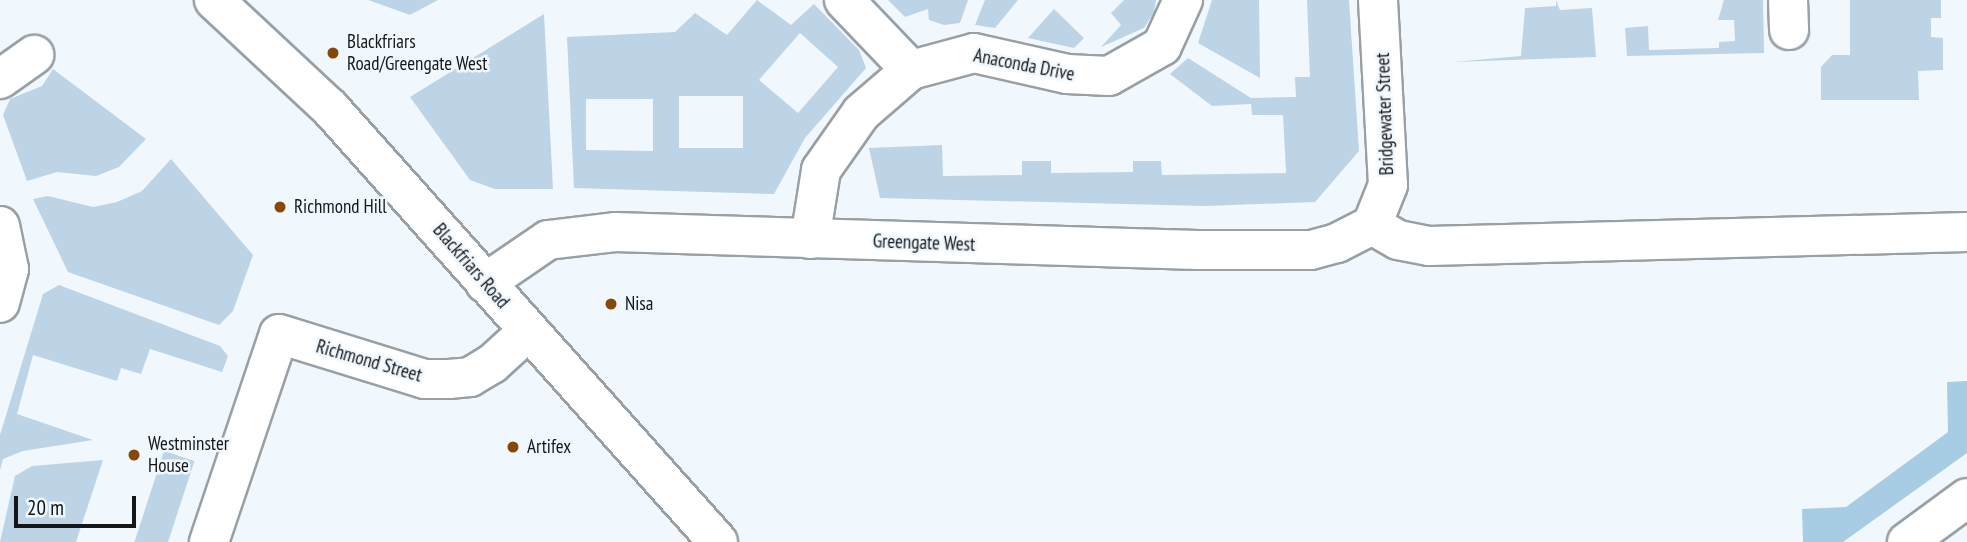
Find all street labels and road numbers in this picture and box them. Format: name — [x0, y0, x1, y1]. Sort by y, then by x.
street label: Anaconda Drive — [972, 44, 1076, 86]
street label: Bridgewater Street — [1371, 52, 1399, 176]
street label: Blackfriars Road — [428, 219, 514, 313]
street label: Greengate West — [872, 230, 976, 256]
street label: Richmond Street — [314, 335, 424, 387]

